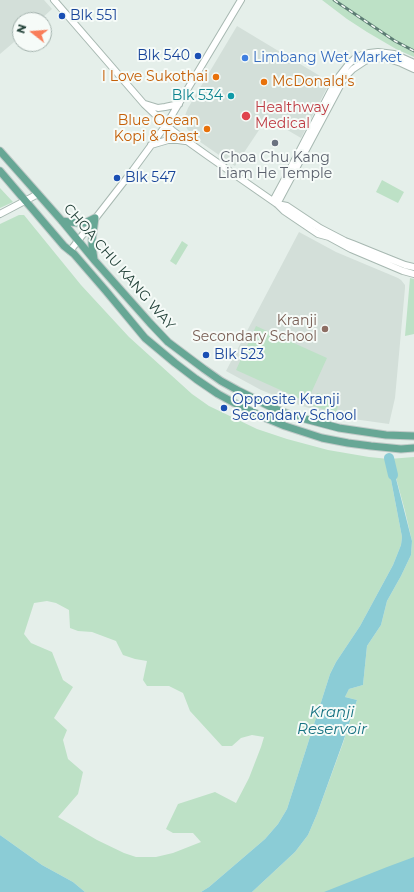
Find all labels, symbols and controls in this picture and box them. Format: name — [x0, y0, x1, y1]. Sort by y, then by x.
place label: Blk 551 — [70, 8, 117, 24]
marker: Blk 551 — [57, 11, 67, 21]
north arrow — [12, 12, 52, 52]
text: N — [13, 22, 29, 35]
place label: Blk 540 — [137, 48, 190, 64]
place label: Limbang Wet Market — [253, 50, 402, 66]
marker: Blk 540 — [193, 51, 203, 61]
marker: Limbang Wet Market — [240, 53, 250, 63]
place label: I Love Sukothai — [102, 69, 208, 85]
marker: I Love Sukothai — [211, 72, 221, 82]
place label: McDonald's — [272, 74, 354, 90]
marker: McDonald's — [259, 77, 269, 87]
place label: Blk 534 — [172, 88, 223, 104]
marker: Blk 534 — [226, 91, 236, 101]
place label: Healthway Medical — [255, 100, 329, 132]
marker: Healthway Medical — [240, 110, 252, 122]
place label: Blue Ocean Kopi & Toast — [114, 113, 199, 146]
marker: Blue Ocean Kopi & Toast — [202, 124, 212, 134]
marker: Choa Chu Kang Liam He Temple — [270, 138, 280, 148]
place label: Choa Chu Kang Liam He Temple — [218, 150, 332, 182]
place label: Blk 547 — [125, 170, 176, 186]
marker: Blk 547 — [112, 173, 122, 183]
street label: CHOA CHU KANG WAY — [60, 201, 178, 333]
place label: Kranji Secondary School — [192, 313, 317, 346]
marker: Kranji Secondary School — [320, 324, 330, 334]
place label: Blk 523 — [214, 347, 264, 363]
marker: Blk 523 — [201, 350, 211, 360]
place label: Opposite Kranji Secondary School — [232, 392, 357, 424]
marker: Opposite Kranji Secondary School — [219, 403, 229, 413]
water label: Kranji Reservoir — [297, 704, 367, 739]

